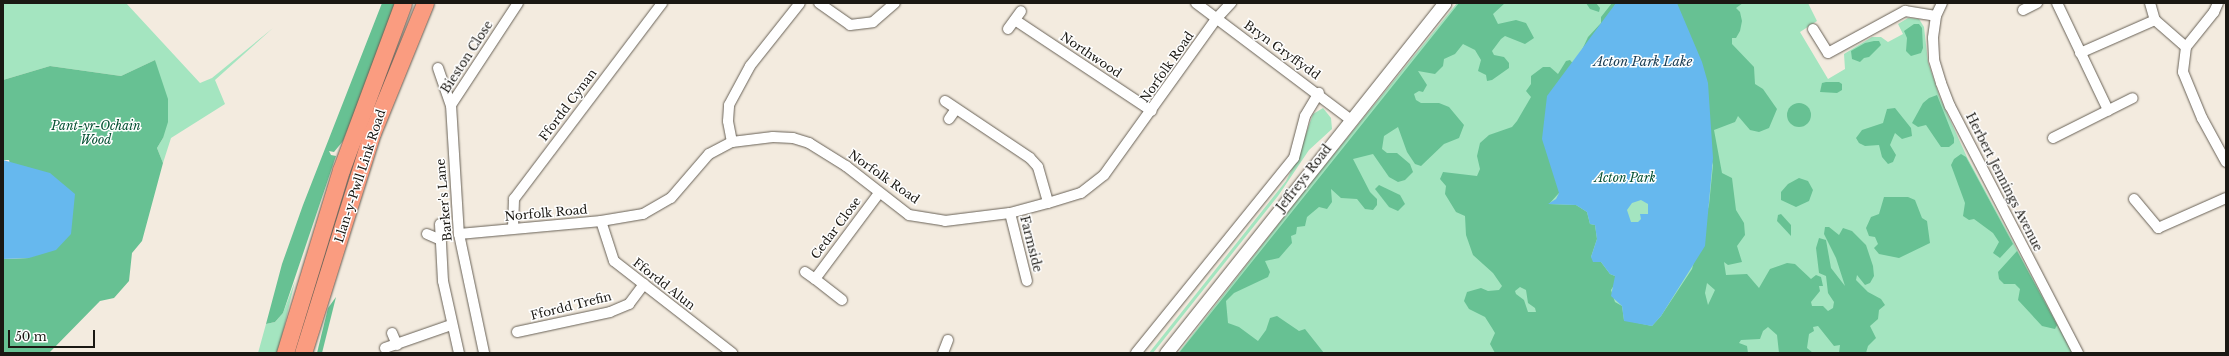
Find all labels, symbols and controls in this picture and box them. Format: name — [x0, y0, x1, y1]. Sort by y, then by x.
street label: Bieston Close — [438, 18, 496, 96]
street label: Bryn Gryffydd — [1241, 18, 1323, 82]
street label: Northwood — [1058, 29, 1124, 81]
street label: Norfolk Road — [1137, 29, 1197, 105]
water label: Acton Park Lake — [1593, 54, 1693, 70]
street label: Ffordd Cynan — [536, 66, 600, 144]
street label: Llan-y-Pwll Link Road — [332, 108, 388, 244]
street label: Herbert Jennings Avenue — [1963, 110, 2045, 254]
park label: Pant-yr-Ochain Wood — [51, 119, 141, 147]
street label: Jeffreys Road — [1273, 142, 1335, 214]
street label: Norfolk Road — [846, 147, 922, 207]
street label: Barker's Lane — [433, 158, 455, 242]
park label: Acton Park — [1594, 171, 1656, 185]
street label: Cedar Close — [808, 194, 864, 262]
street label: Norfolk Road — [504, 202, 588, 224]
street label: Farmside — [1017, 214, 1045, 274]
street label: Ffordd Alun — [630, 255, 698, 313]
street label: Ffordd Trefin — [529, 289, 613, 323]
scale bar — [10, 322, 97, 348]
text: 50 m — [15, 329, 47, 344]

